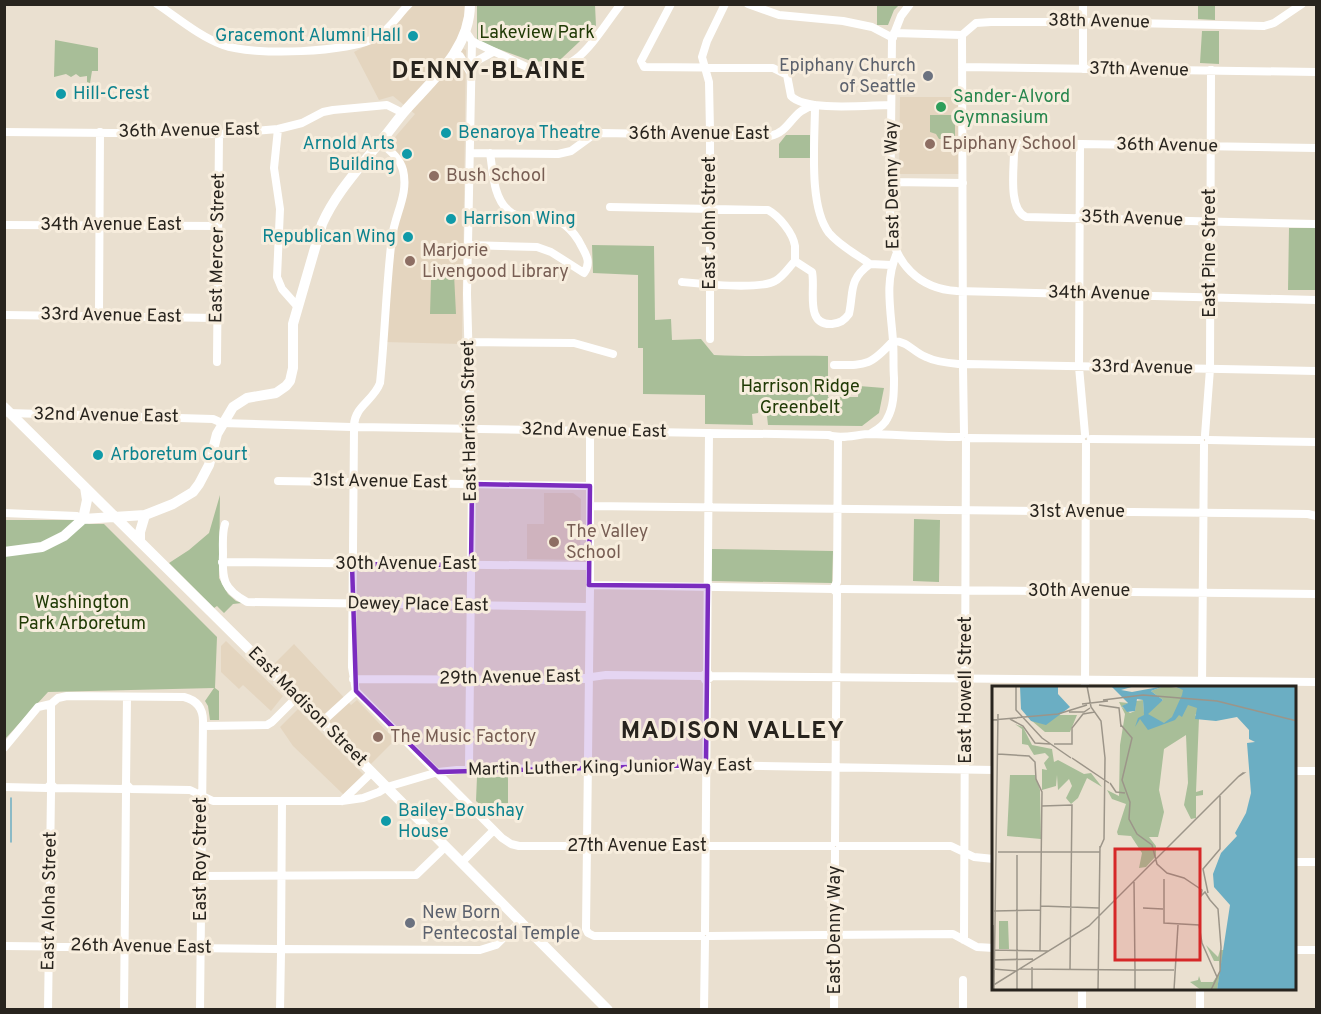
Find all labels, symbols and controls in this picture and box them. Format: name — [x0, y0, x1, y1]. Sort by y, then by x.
street label: 38th Avenue — [1048, 10, 1150, 34]
park label: Lakeview Park — [479, 22, 595, 45]
place label: Gracemont Alumni Hall — [215, 25, 401, 48]
marker: Gracemont Alumni Hall — [406, 29, 420, 43]
place label: Epiphany Church of Seattle — [779, 55, 916, 99]
district label: DENNY-BLAINE — [391, 57, 587, 87]
street label: 37th Avenue — [1089, 58, 1189, 82]
marker: Epiphany Church of Seattle — [921, 69, 935, 83]
place label: Hill-Crest — [73, 83, 150, 106]
place label: Sander-Alvord Gymnasium — [953, 86, 1070, 130]
marker: Hill-Crest — [54, 87, 68, 101]
marker: Sander-Alvord Gymnasium — [934, 100, 948, 114]
street label: 36th Avenue East — [118, 118, 260, 144]
street label: East Denny Way — [880, 120, 906, 250]
place label: Benaroya Theatre — [458, 122, 600, 145]
street label: 36th Avenue East — [628, 123, 770, 146]
marker: Benaroya Theatre — [439, 126, 453, 140]
place label: Arnold Arts Building — [302, 133, 395, 177]
place label: Epiphany School — [942, 133, 1076, 156]
street label: 36th Avenue — [1116, 134, 1218, 158]
marker: Epiphany School — [923, 137, 937, 151]
marker: Arnold Arts Building — [400, 147, 414, 161]
street label: East John Street — [699, 156, 722, 290]
place label: Bush School — [446, 165, 546, 188]
marker: Bush School — [427, 169, 441, 183]
street label: East Mercer Street — [205, 173, 231, 323]
street label: East Pine Street — [1199, 188, 1222, 318]
street label: 35th Avenue — [1080, 206, 1184, 232]
place label: Harrison Wing — [463, 208, 576, 231]
marker: Harrison Wing — [444, 212, 458, 226]
street label: 34th Avenue East — [40, 214, 182, 237]
place label: Republican Wing — [262, 226, 396, 249]
marker: Republican Wing — [401, 230, 415, 244]
place label: Marjorie Livengood Library — [422, 240, 569, 284]
marker: Marjorie Livengood Library — [403, 254, 417, 268]
street label: 34th Avenue — [1048, 282, 1150, 306]
street label: 33rd Avenue East — [40, 303, 182, 329]
street label: East Harrison Street — [457, 340, 483, 502]
street label: 33rd Avenue — [1091, 356, 1193, 380]
park label: Harrison Ridge Greenbelt — [740, 376, 860, 420]
street label: 32nd Avenue East — [33, 403, 179, 429]
street label: 32nd Avenue East — [521, 418, 667, 444]
place label: Arboretum Court — [110, 444, 248, 467]
marker: Arboretum Court — [91, 448, 105, 462]
street label: 31st Avenue East — [312, 469, 448, 495]
street label: 31st Avenue — [1029, 501, 1125, 524]
place label: The Valley School — [566, 521, 648, 565]
marker: The Valley School — [547, 535, 561, 549]
street label: 30th Avenue East — [335, 553, 477, 576]
street label: 30th Avenue — [1028, 580, 1130, 603]
park label: Washington Park Arboretum — [18, 592, 146, 636]
street label: Dewey Place East — [347, 592, 489, 618]
street label: East Howell Street — [955, 616, 978, 764]
street label: East Madison Street — [242, 642, 372, 772]
street label: 29th Avenue East — [439, 665, 581, 691]
inset map — [992, 686, 1297, 990]
district label: MADISON VALLEY — [621, 717, 845, 747]
place label: The Music Factory — [390, 726, 536, 749]
marker: The Music Factory — [371, 730, 385, 744]
street label: Martin Luther King Junior Way East — [468, 754, 752, 782]
street label: East Roy Street — [190, 797, 213, 921]
place label: Bailey-Boushay House — [398, 800, 524, 844]
marker: Bailey-Boushay House — [379, 814, 393, 828]
street label: East Aloha Street — [37, 831, 63, 971]
street label: 27th Avenue East — [567, 835, 707, 858]
street label: East Denny Way — [824, 866, 847, 994]
place label: New Born Pentecostal Temple — [422, 902, 580, 946]
marker: New Born Pentecostal Temple — [403, 916, 417, 930]
street label: 26th Avenue East — [70, 934, 212, 960]

